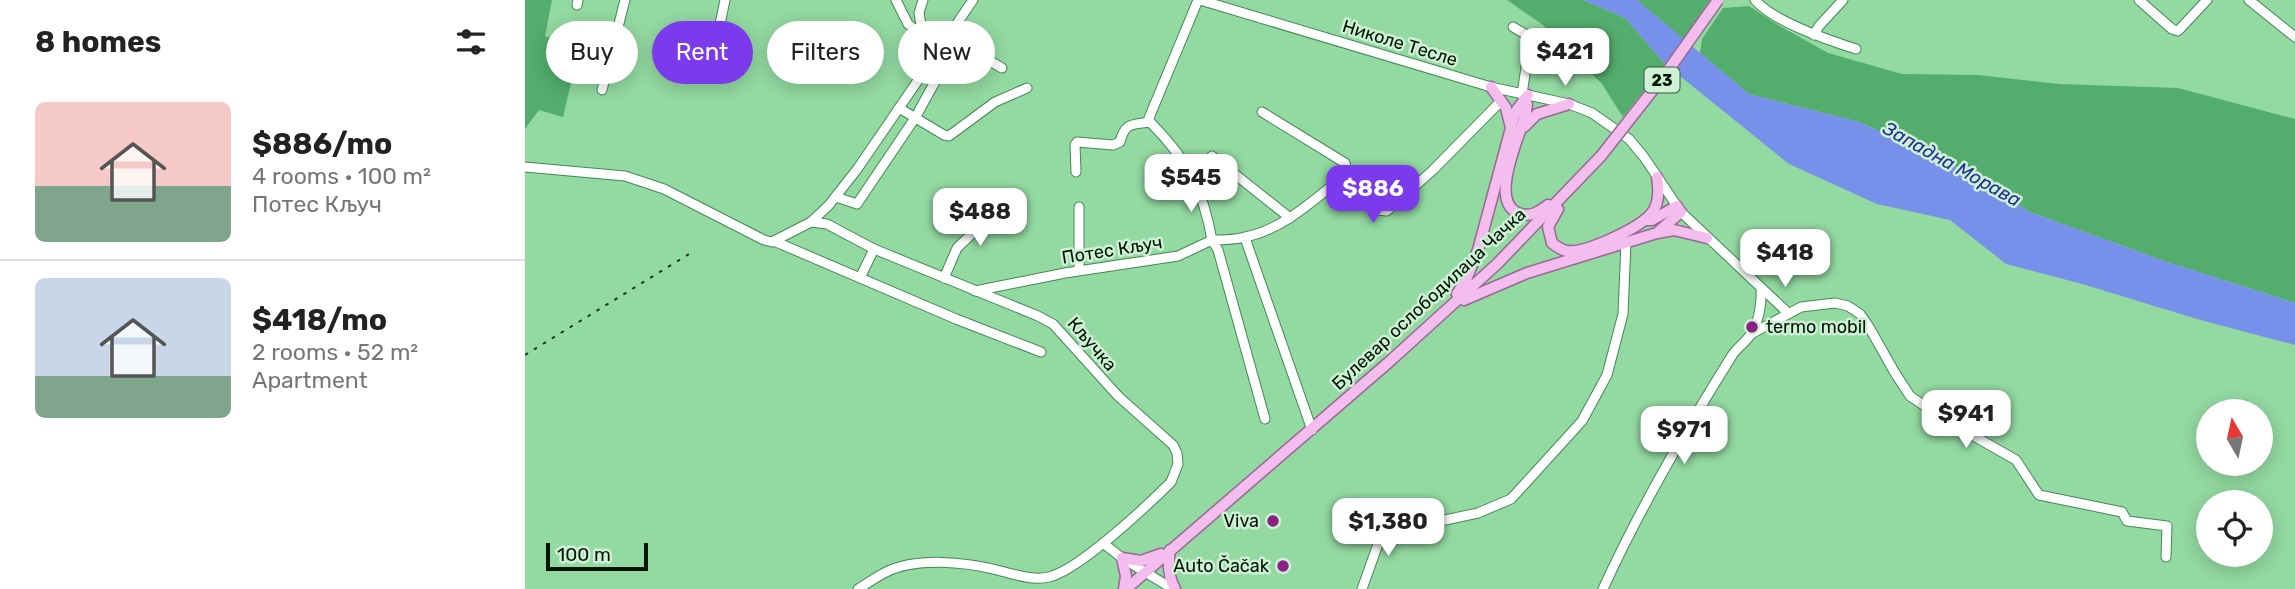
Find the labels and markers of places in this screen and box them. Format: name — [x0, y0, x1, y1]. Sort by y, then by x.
pin: $421 — [1524, 28, 1606, 88]
pin: $545 — [1150, 154, 1232, 214]
pin: $886 — [1332, 166, 1414, 225]
pin: $488 — [939, 188, 1021, 248]
pin: $418 — [1744, 230, 1826, 289]
place label: termo mobil — [1766, 316, 1866, 338]
marker: termo mobil — [1744, 319, 1760, 335]
pin: $941 — [1925, 391, 2007, 450]
pin: $971 — [1643, 406, 1725, 466]
pin: $1,380 — [1331, 498, 1445, 558]
place label: Viva — [1223, 510, 1259, 532]
marker: Viva — [1265, 513, 1281, 529]
place label: Auto Čačak — [1173, 555, 1270, 577]
marker: Auto Čačak — [1275, 558, 1291, 574]

